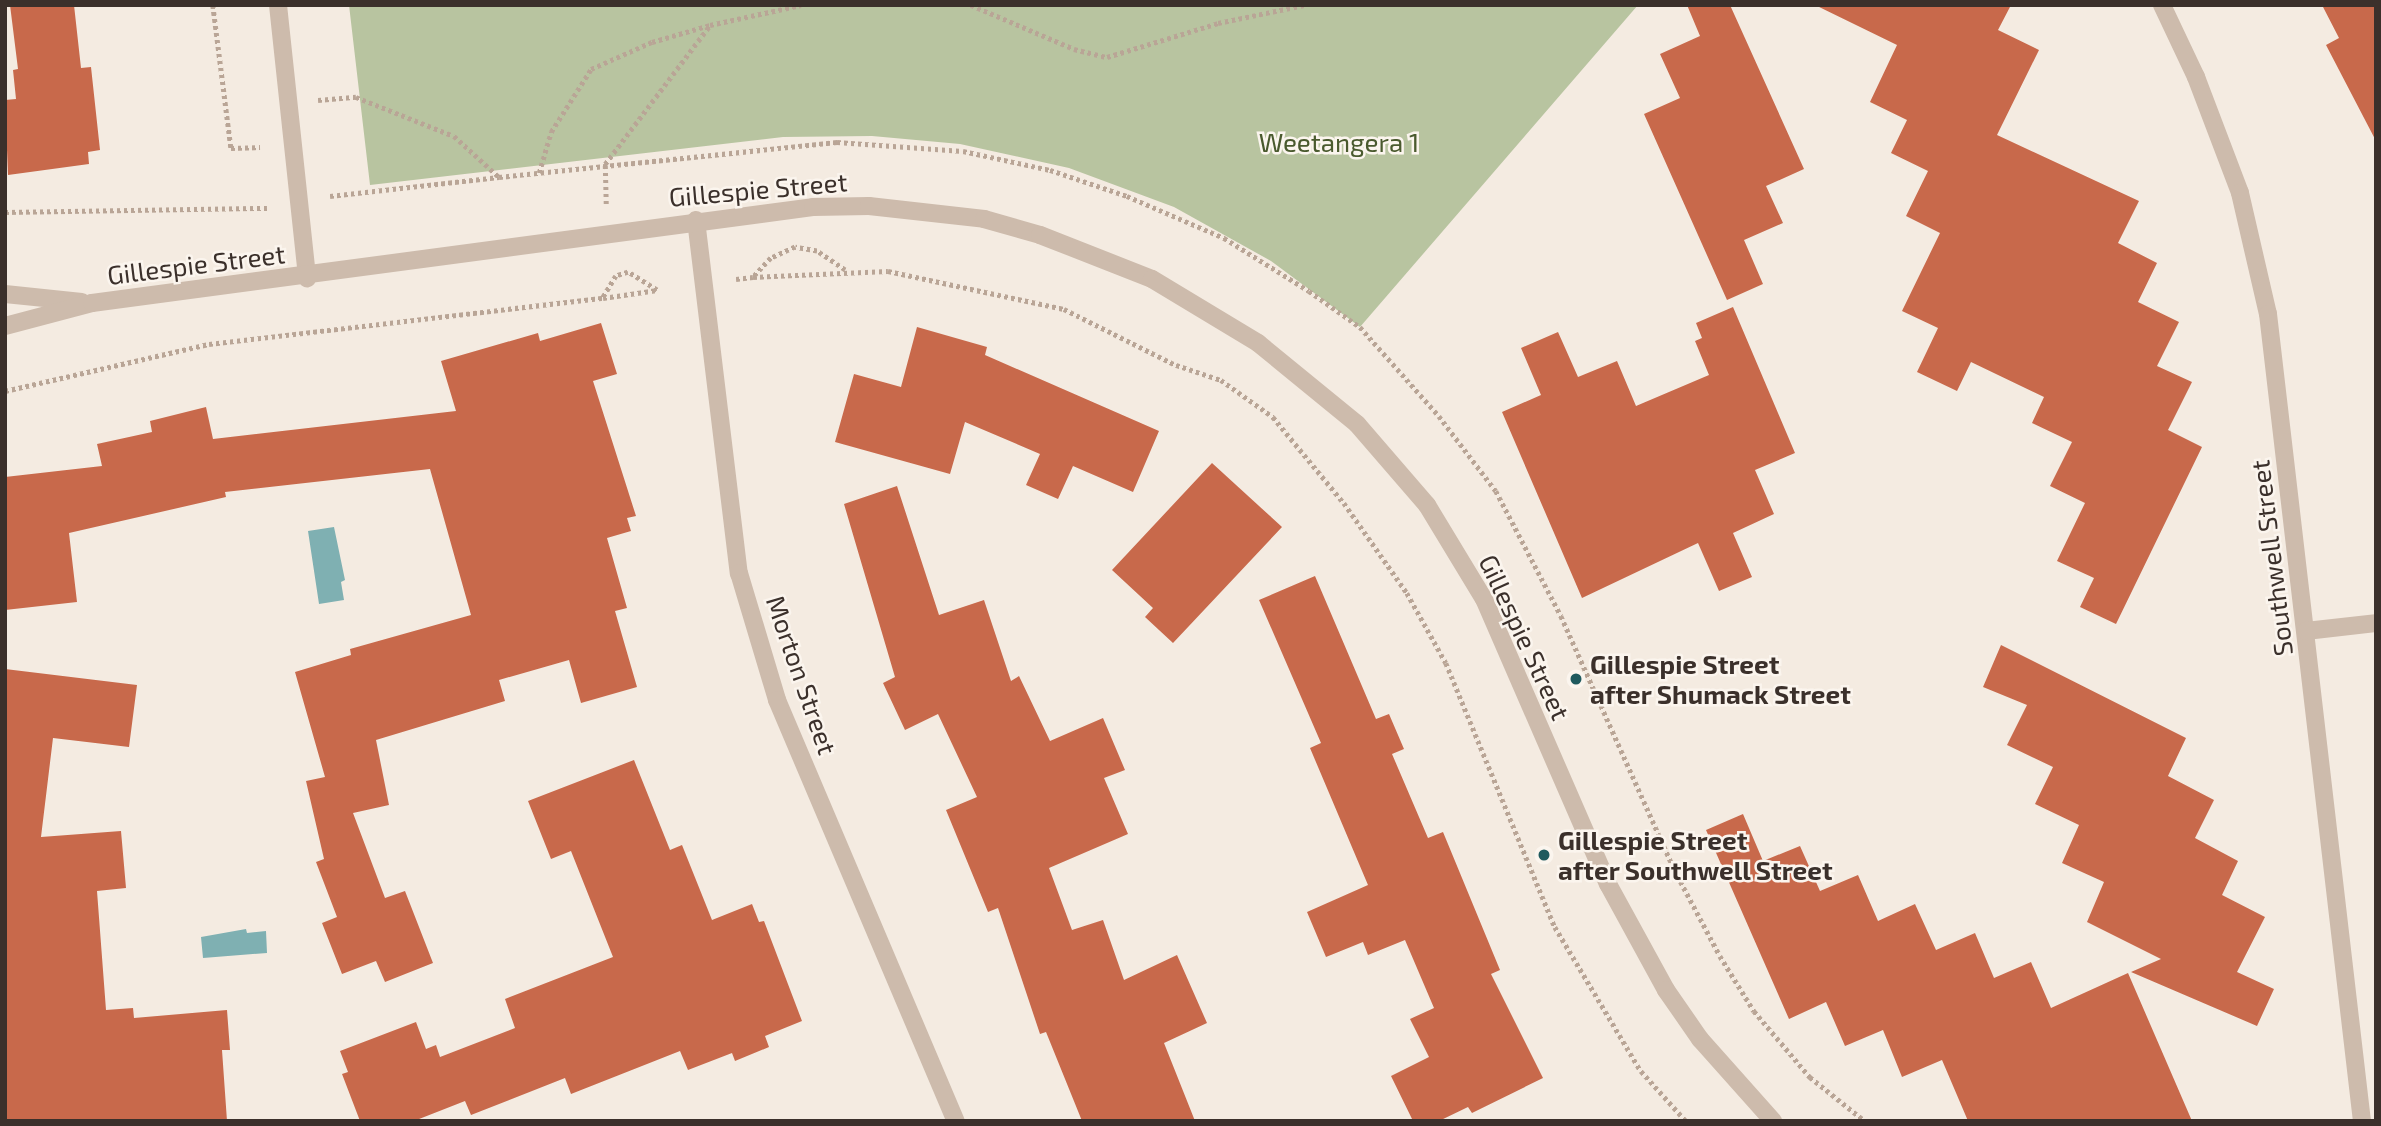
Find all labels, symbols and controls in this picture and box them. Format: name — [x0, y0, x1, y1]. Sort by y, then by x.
park label: Weetangera 1 — [1259, 126, 1419, 158]
street label: Gillespie Street — [668, 166, 848, 212]
street label: Gillespie Street — [105, 238, 287, 290]
street label: Southwell Street — [2243, 458, 2299, 658]
street label: Gillespie Street — [1473, 549, 1577, 725]
street label: Morton Street — [760, 592, 844, 758]
place label: Gillespie Street after Shumack Street — [1590, 648, 1851, 710]
marker: Gillespie Street after Shumack Street — [1568, 671, 1584, 687]
place label: Gillespie Street after Southwell Street — [1558, 824, 1834, 886]
marker: Gillespie Street after Southwell Street — [1536, 847, 1552, 863]

